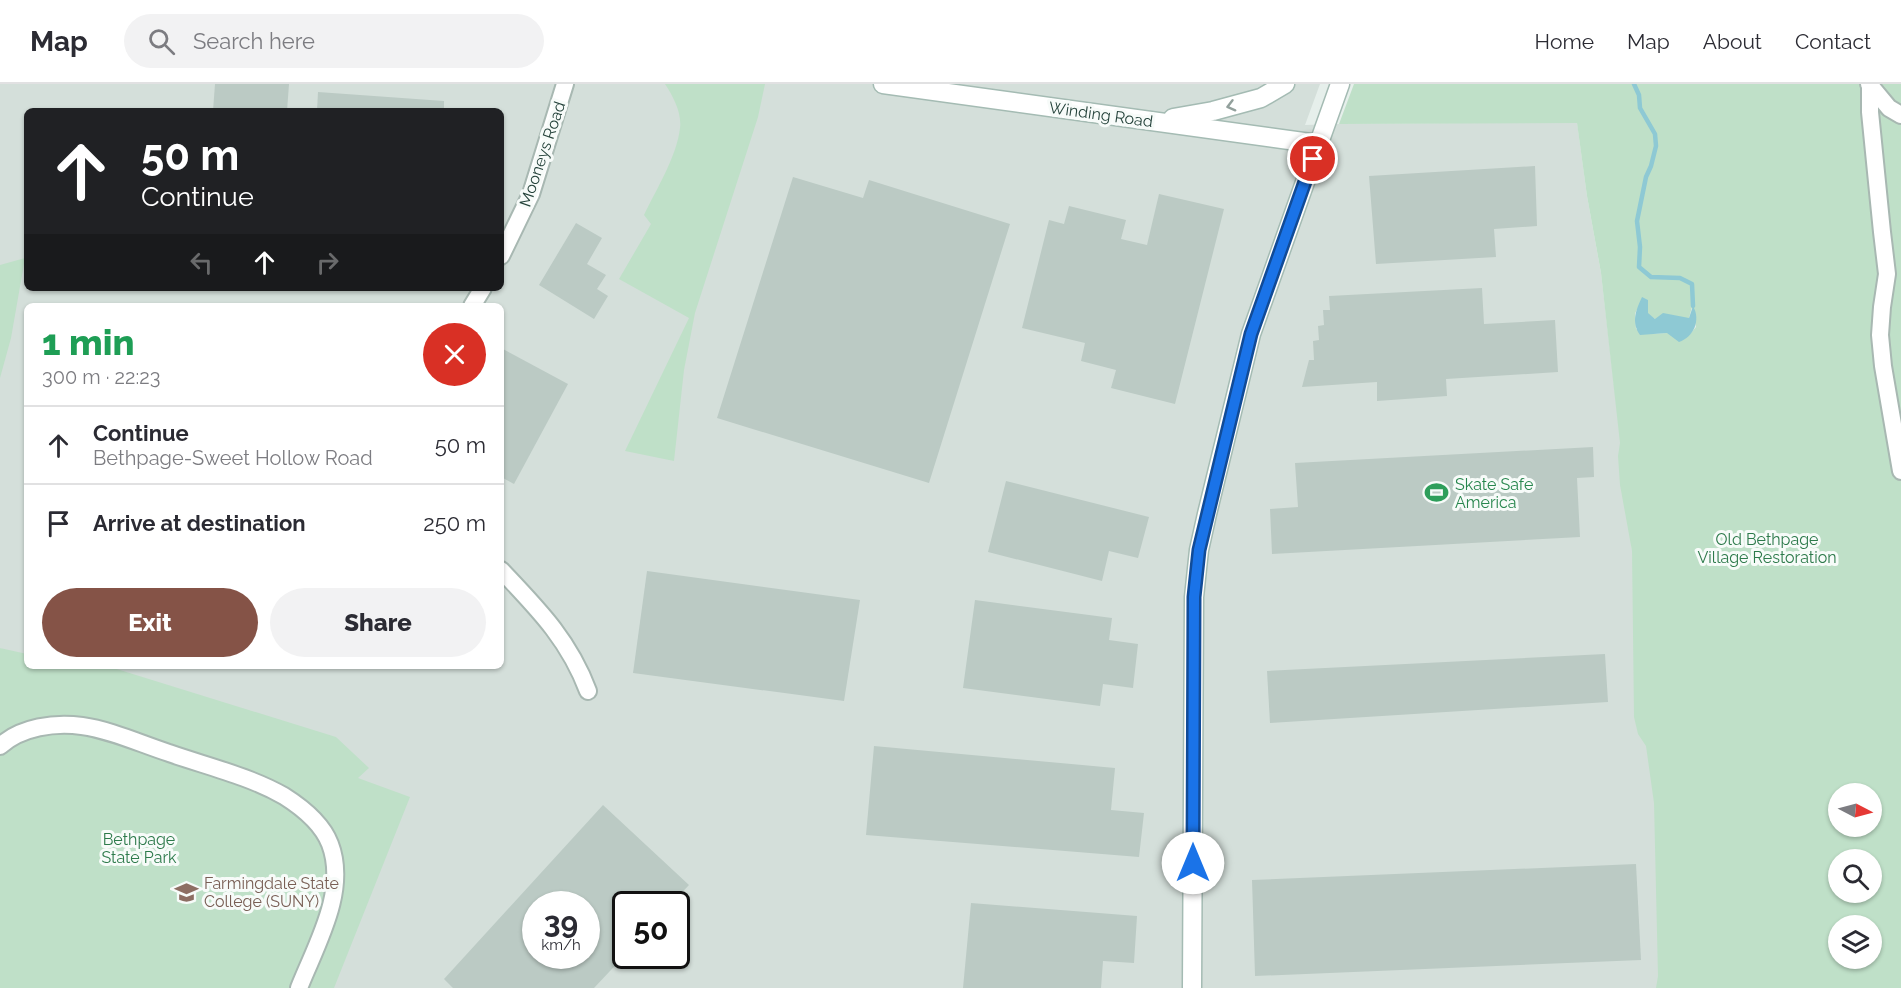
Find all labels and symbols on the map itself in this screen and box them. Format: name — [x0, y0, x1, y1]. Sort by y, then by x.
street label: Winding Road — [1048, 98, 1154, 131]
one-way arrow — [1226, 98, 1236, 111]
street label: Mooneys Road — [516, 99, 569, 209]
pin — [1287, 133, 1338, 184]
place label: Skate Safe America — [1455, 475, 1533, 512]
sports icon: Skate Safe America — [1424, 480, 1450, 506]
park label: Old Bethpage Village Restoration — [1697, 530, 1837, 567]
north arrow — [1828, 783, 1882, 837]
park label: Bethpage State Park — [102, 830, 177, 867]
position arrow — [1161, 831, 1225, 895]
place label: Farmingdale State College (SUNY) — [204, 874, 339, 911]
school or university icon: Farmingdale State College (SUNY) — [173, 879, 199, 905]
speed limit sign: 50 — [612, 891, 690, 969]

